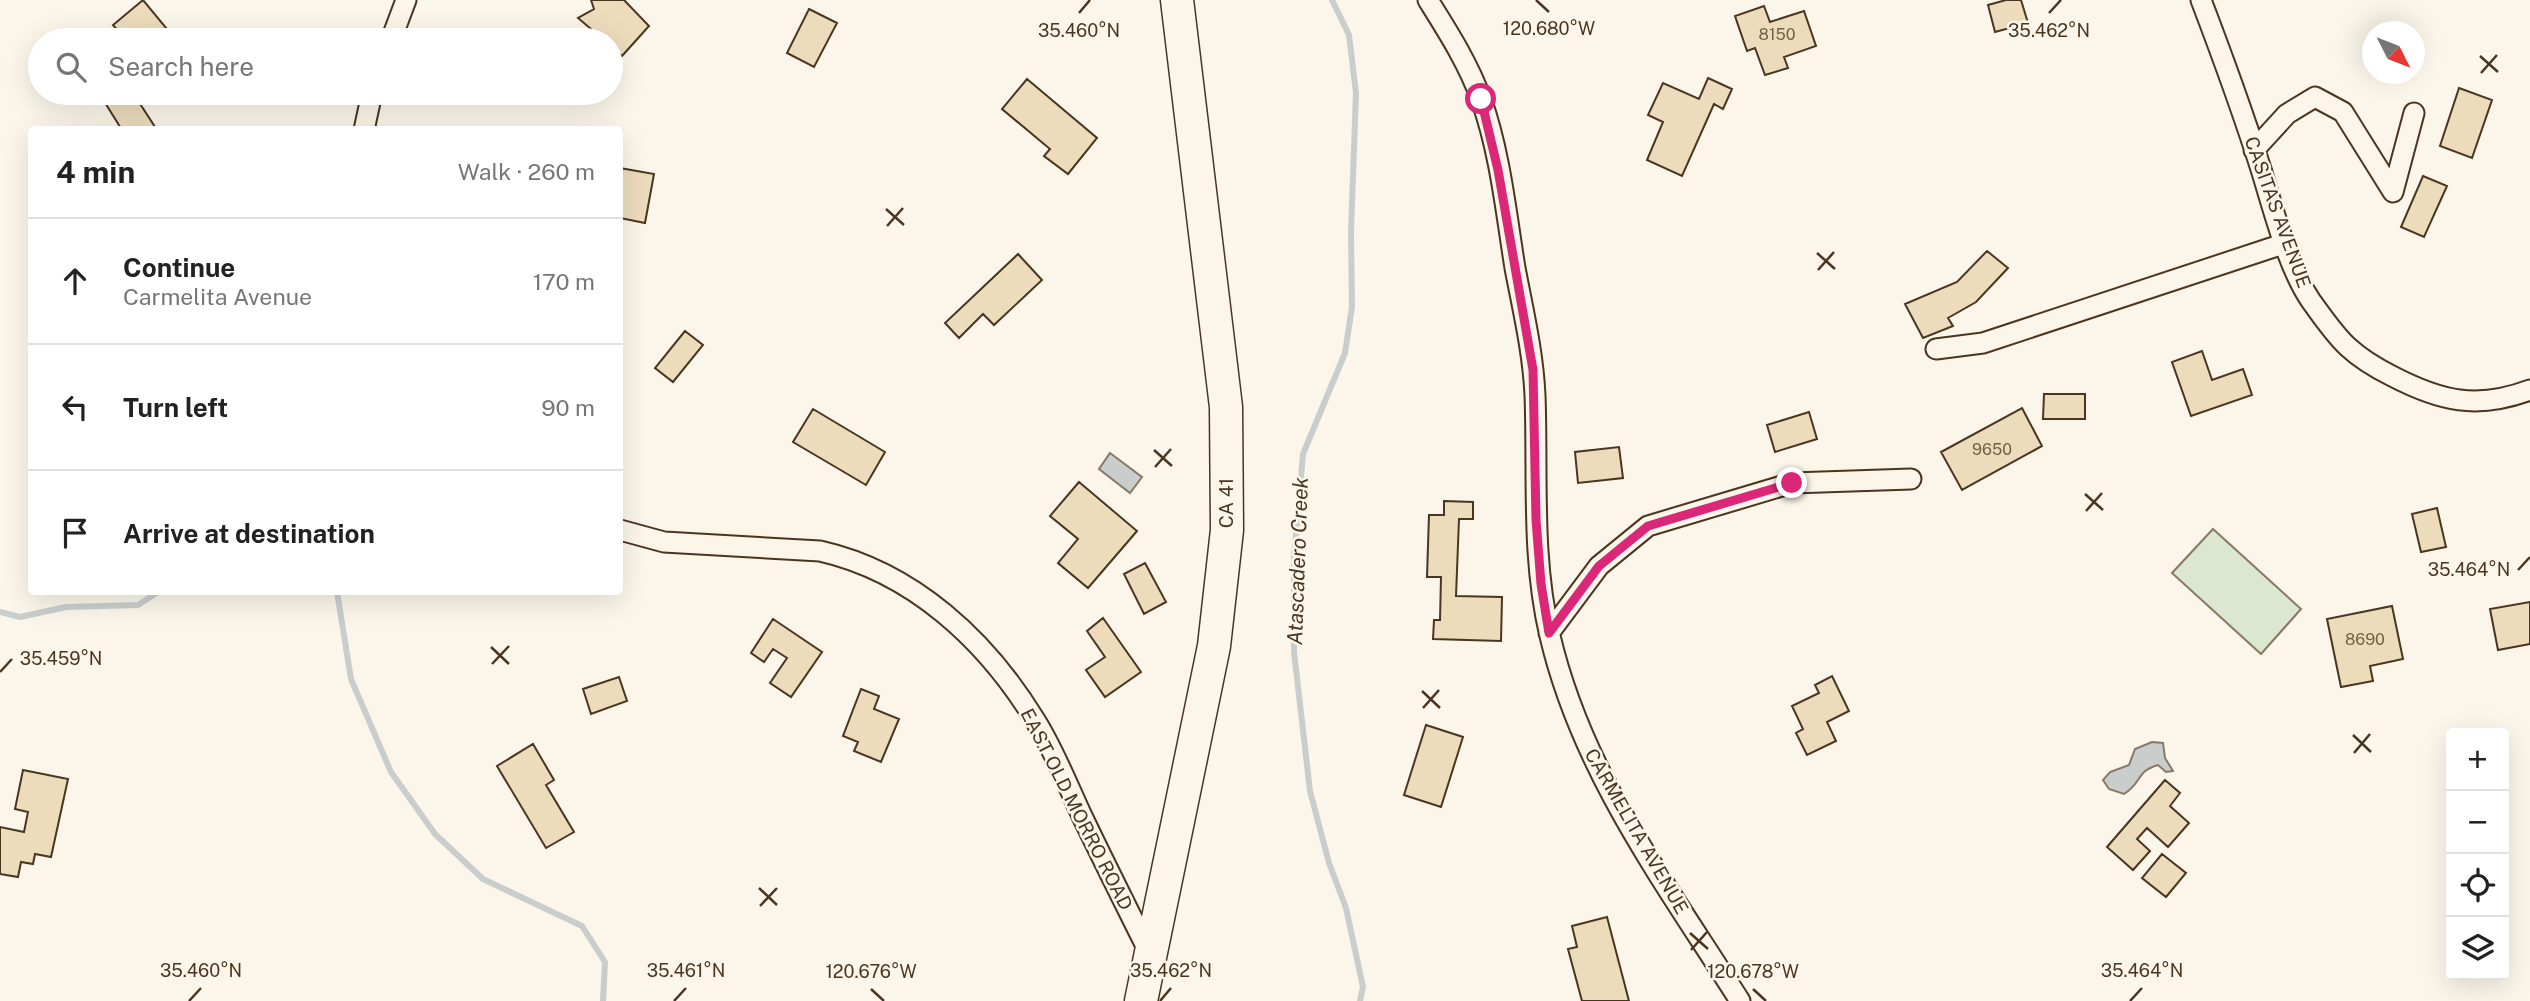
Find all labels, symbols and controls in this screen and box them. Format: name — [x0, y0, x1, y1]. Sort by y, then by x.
text: 120.680°W — [1503, 18, 1595, 39]
text: 35.460°N — [1038, 20, 1120, 41]
text: 35.462°N — [2008, 20, 2090, 41]
north arrow — [2362, 21, 2425, 84]
house number: 8150 — [1759, 25, 1796, 44]
search box — [28, 28, 623, 105]
icon: search — [52, 48, 90, 86]
text: Search here — [108, 51, 254, 82]
route start — [1465, 83, 1496, 114]
street label: CASITAS AVENUE — [2240, 133, 2316, 291]
text: 4 min — [56, 154, 135, 190]
text: Walk · 260 m — [458, 158, 595, 185]
text: Continue — [123, 252, 235, 283]
icon: ahead — [56, 262, 94, 300]
text: 170 m — [533, 268, 595, 295]
text: Carmelita Avenue — [123, 283, 312, 310]
icon: left — [56, 388, 94, 426]
text: Turn left — [123, 392, 228, 423]
text: 90 m — [541, 394, 595, 421]
house number: 9650 — [1972, 440, 2012, 459]
route end — [1776, 467, 1807, 498]
water label: Atascadero Creek — [1282, 476, 1313, 645]
street label: CA 41 — [1215, 478, 1237, 528]
icon: arrive — [56, 514, 94, 552]
text: Arrive at destination — [123, 518, 375, 549]
text: 35.464°N — [2428, 559, 2510, 580]
house number: 8690 — [2345, 630, 2385, 649]
text: 35.459°N — [20, 648, 102, 669]
street label: EAST OLD MORRO ROAD — [1016, 704, 1138, 914]
map controls — [2446, 728, 2509, 980]
button: + — [2446, 728, 2509, 791]
street label: CARMELITA AVENUE — [1581, 744, 1693, 918]
button: − — [2446, 791, 2509, 854]
button: locate — [2446, 854, 2509, 917]
button: layers — [2446, 917, 2509, 980]
text: 35.460°N — [160, 960, 242, 981]
text: 35.461°N — [647, 960, 725, 981]
text: 35.462°N — [1130, 960, 1212, 981]
text: 35.464°N — [2101, 960, 2183, 981]
text: 120.676°W — [825, 961, 917, 982]
text: 120.678°W — [1707, 961, 1799, 982]

